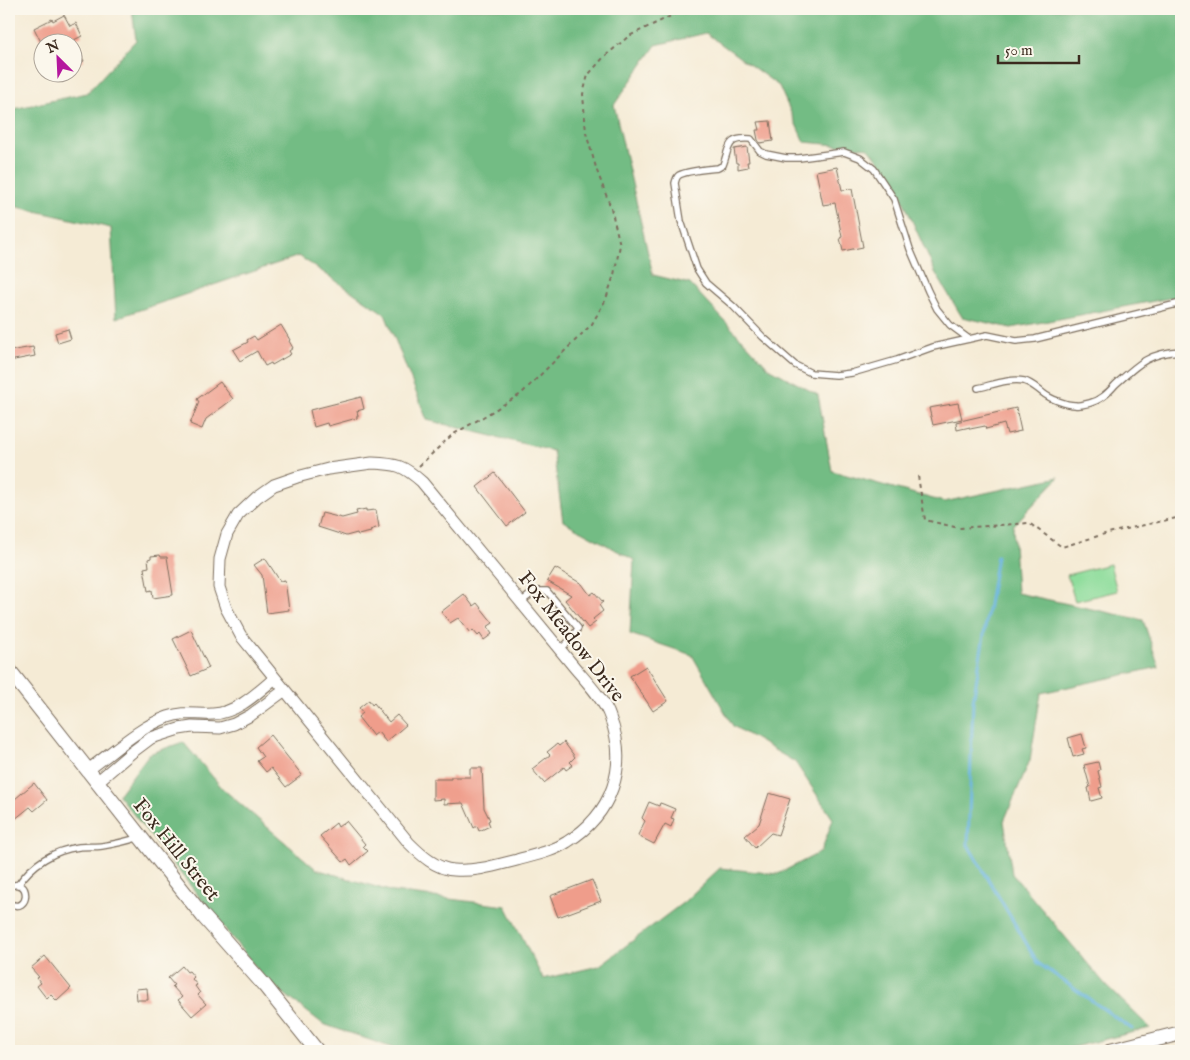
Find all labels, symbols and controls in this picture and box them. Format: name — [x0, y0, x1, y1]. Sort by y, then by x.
north arrow — [32, 32, 82, 82]
scale bar — [998, 32, 1079, 64]
text: N — [43, 36, 62, 58]
text: 50 m — [1005, 41, 1033, 60]
street label: Fox Meadow Drive — [512, 567, 630, 707]
street label: Fox Hill Street — [127, 794, 225, 906]

